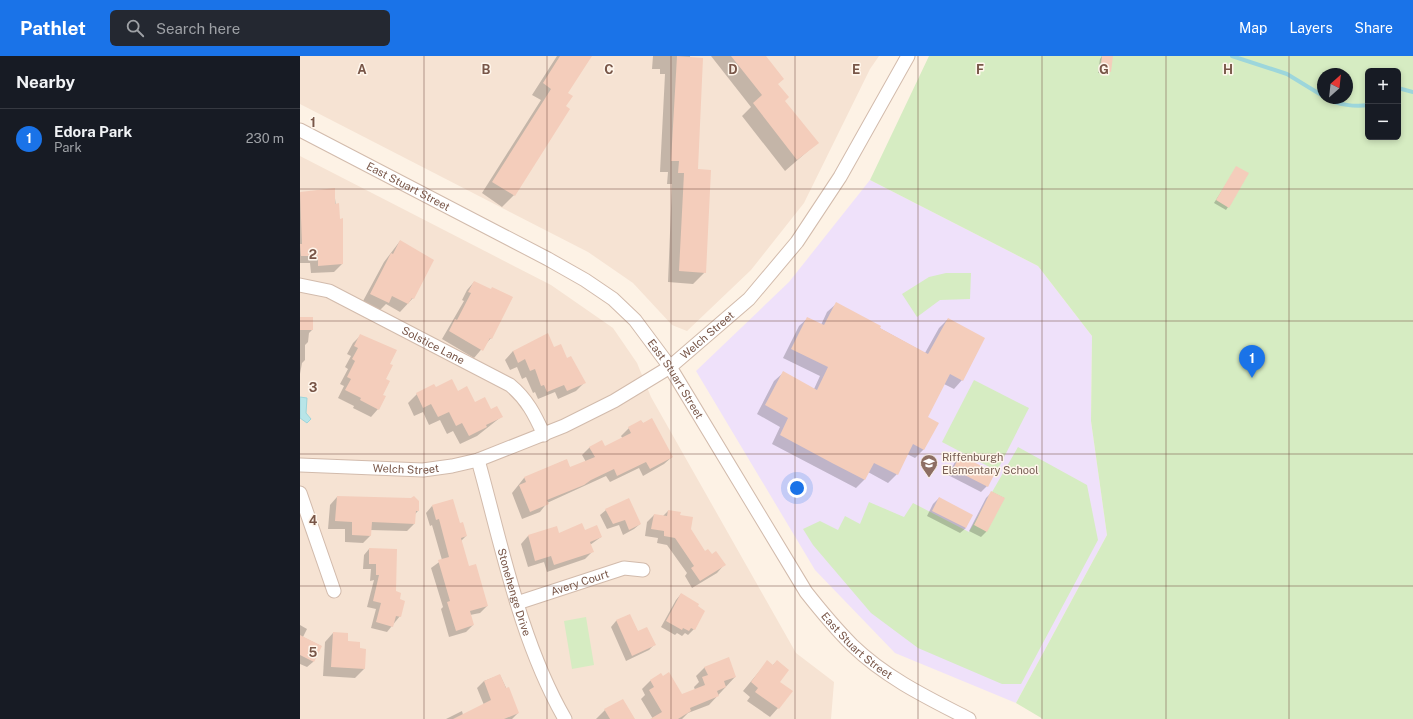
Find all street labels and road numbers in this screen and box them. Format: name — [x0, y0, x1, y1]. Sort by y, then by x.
street label: East Stuart Street — [364, 160, 452, 213]
street label: Welch Street — [678, 309, 736, 361]
street label: Solstice Lane — [400, 324, 467, 366]
street label: East Stuart Street — [645, 337, 706, 421]
street label: Welch Street — [372, 462, 440, 476]
street label: Stonehenge Drive — [496, 547, 533, 638]
street label: Avery Court — [549, 567, 610, 598]
street label: East Stuart Street — [819, 610, 895, 681]

